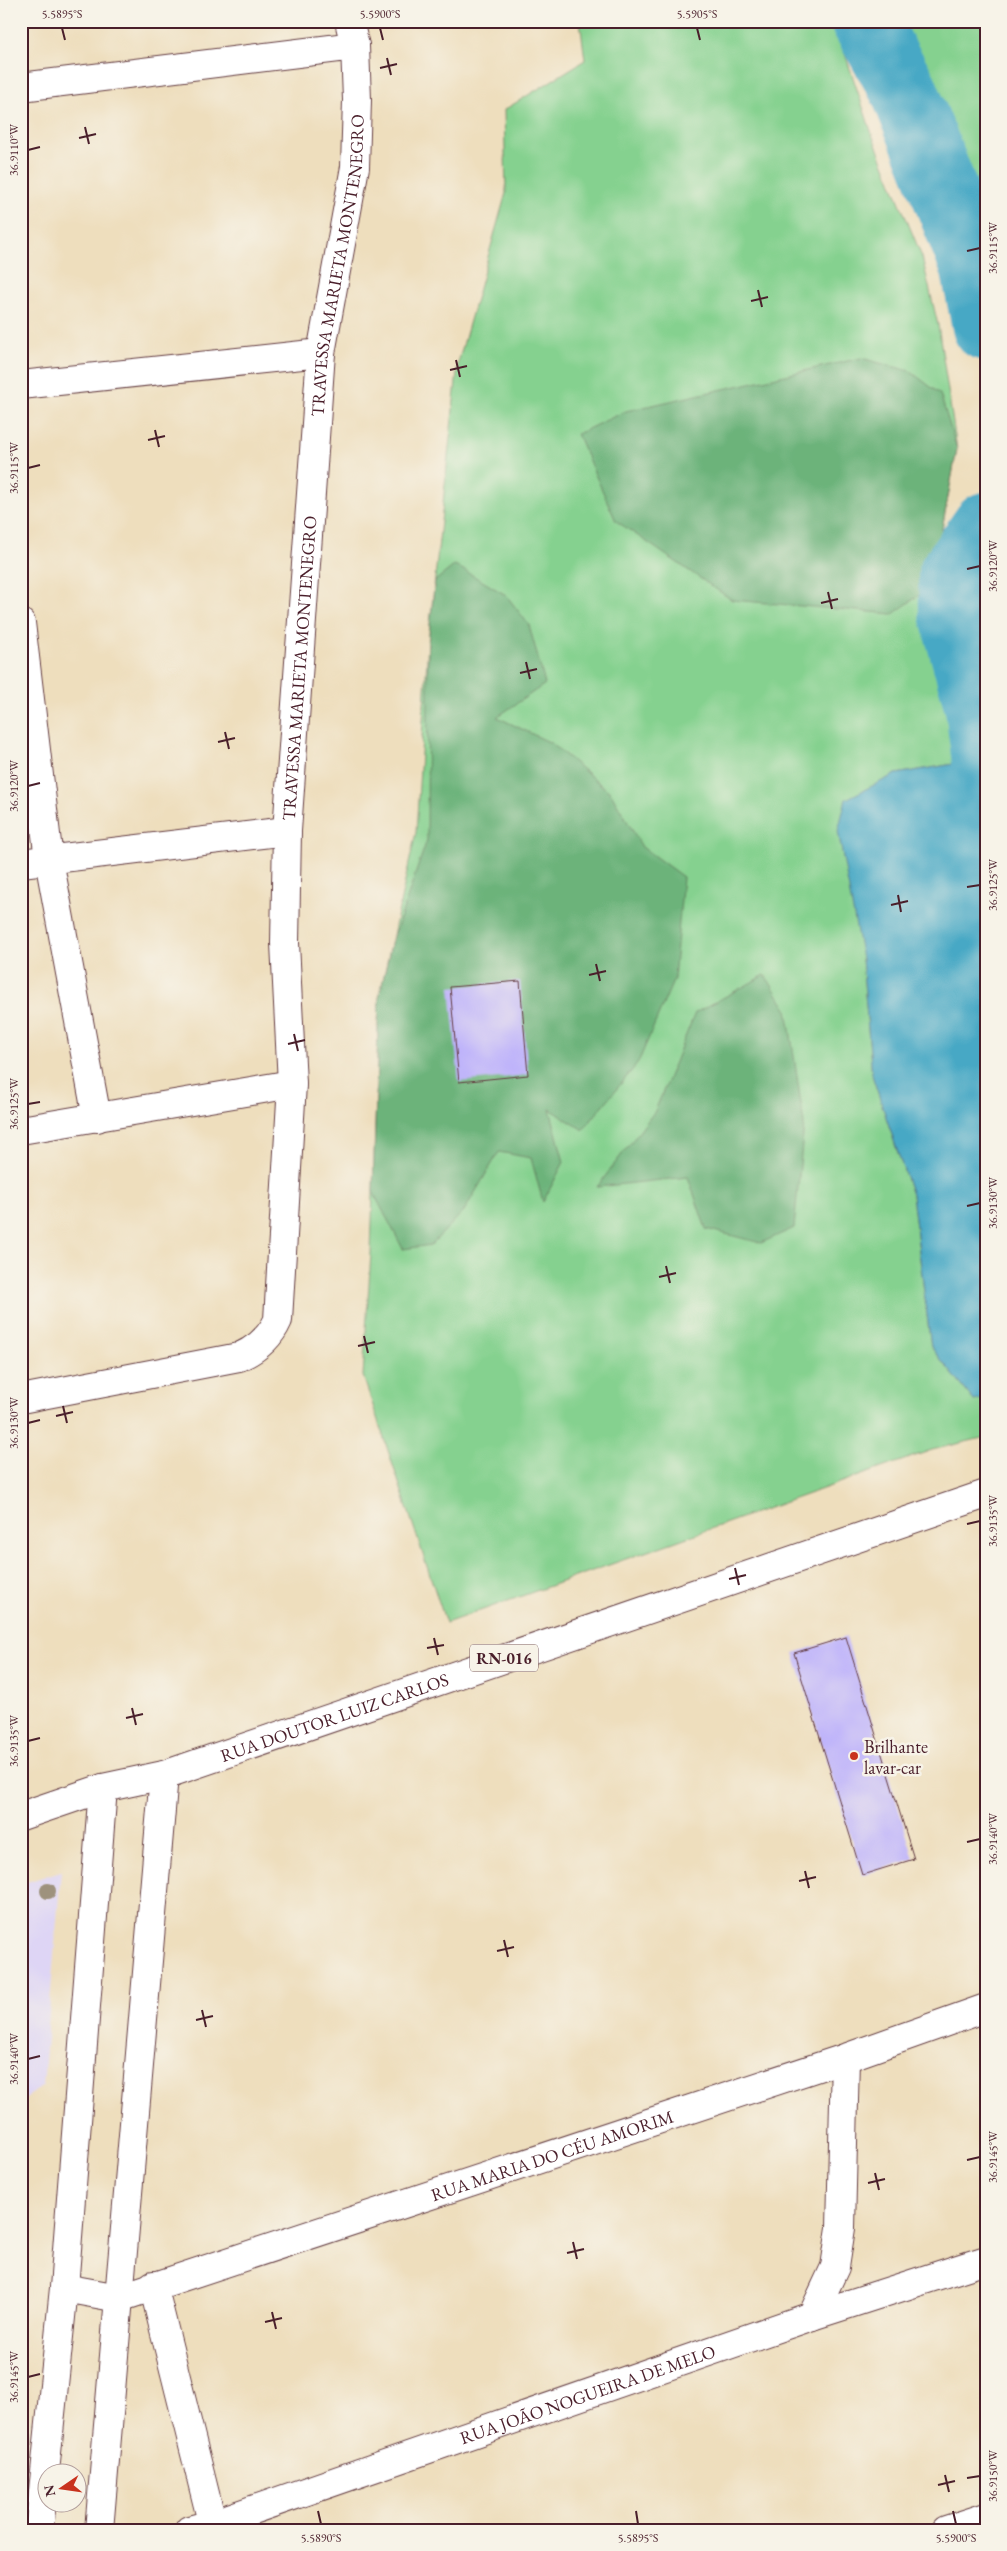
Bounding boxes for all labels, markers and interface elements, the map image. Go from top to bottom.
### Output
text: 5.5895°S [42,6,83,22]
text: 5.5900°S [360,6,401,22]
text: 5.5905°S [677,6,718,22]
street label: TRAVESSA MARIETA MONTENEGRO [305,114,368,417]
text: 36.9110°W [6,123,22,176]
text: 36.9115°W [985,221,1001,274]
text: 36.9115°W [6,441,22,494]
street label: TRAVESSA MARIETA MONTENEGRO [276,515,321,821]
text: 36.9120°W [985,539,1001,592]
text: 36.9120°W [6,759,22,812]
text: 36.9125°W [985,858,1001,911]
text: 36.9125°W [6,1077,22,1130]
text: 36.9130°W [985,1176,1001,1229]
text: 36.9130°W [6,1396,22,1449]
text: 36.9135°W [985,1494,1001,1547]
road number: RN-016 [470,1645,538,1672]
street label: RUA DOUTOR LUIZ CARLOS [217,1667,451,1766]
text: 36.9135°W [6,1714,22,1767]
place label: Brilhante lavar-car [864,1735,928,1779]
marker: Brilhante lavar-car [848,1750,860,1762]
text: 36.9140°W [985,1812,1001,1865]
text: 36.9140°W [6,2032,22,2085]
street label: RUA MARIA DO CÉU AMORIM [428,2104,676,2206]
text: 36.9145°W [985,2130,1001,2183]
street label: RUA JOÃO NOGUEIRA DE MELO [456,2339,718,2449]
text: 36.9145°W [6,2350,22,2403]
text: 36.9150°W [985,2449,1001,2502]
north arrow [38,2464,88,2514]
text: N [39,2483,59,2498]
text: 5.5890°S [301,2530,342,2546]
text: 5.5895°S [618,2530,659,2546]
text: 5.5900°S [936,2530,977,2546]

